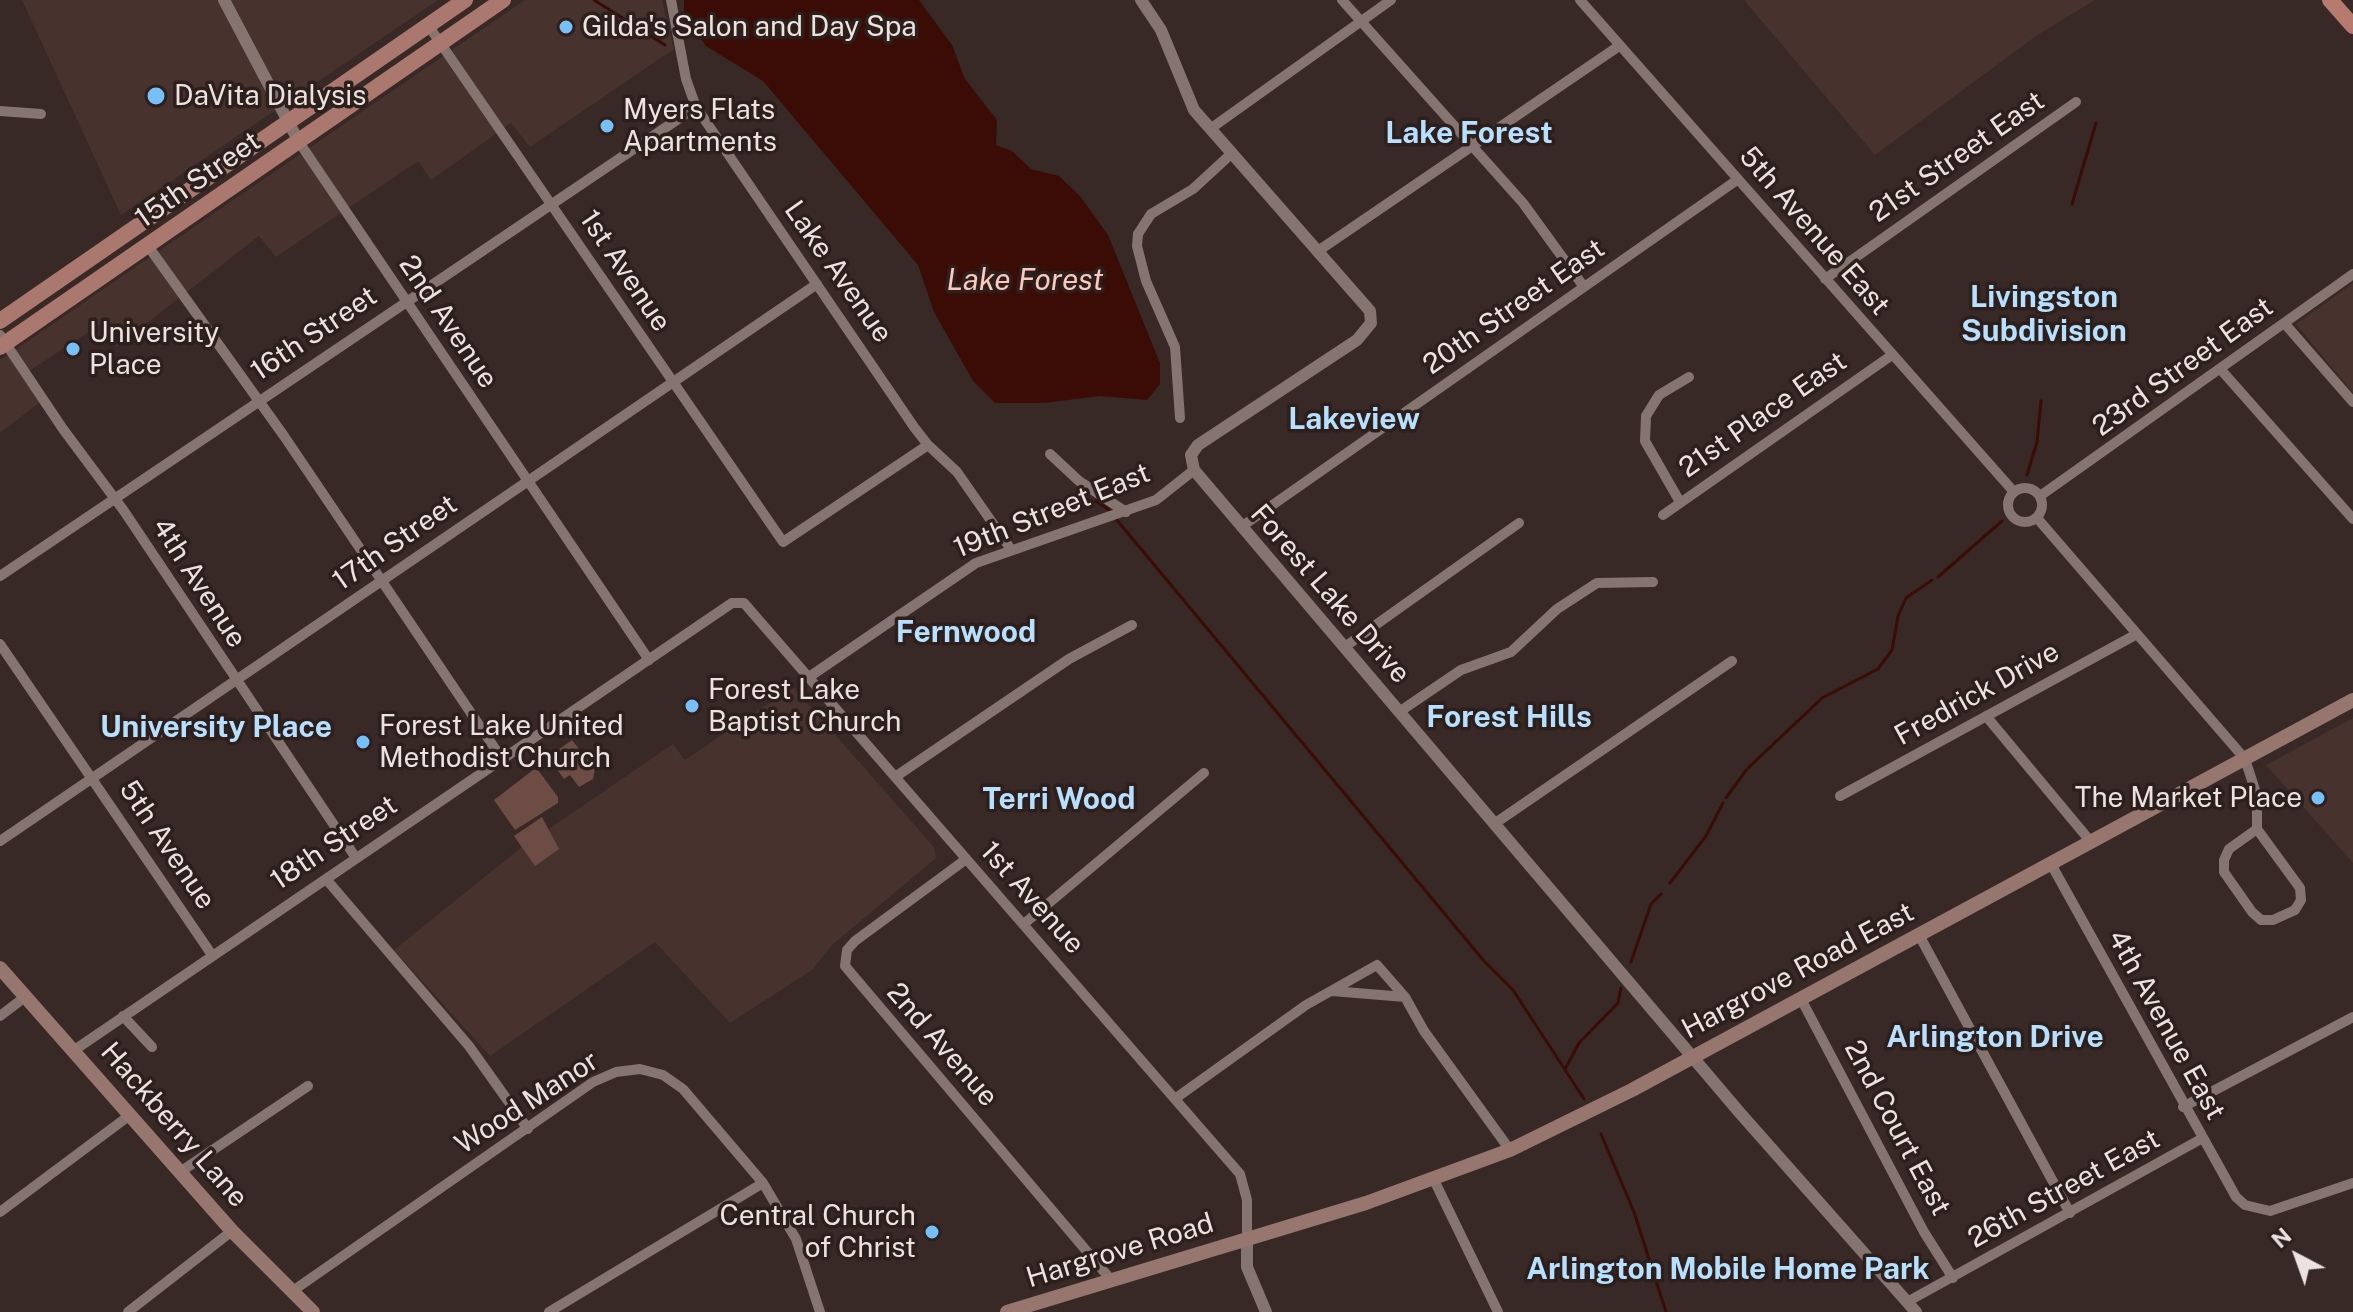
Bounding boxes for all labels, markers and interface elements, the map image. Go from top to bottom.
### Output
place label: Gilda's Salon and Day Spa [582,10,917,44]
marker: Gilda's Salon and Day Spa [557,18,575,36]
place label: DaVita Dialysis [174,79,366,113]
street label: 21st Street East [1863,84,2051,230]
marker: DaVita Dialysis [145,85,167,107]
place label: Myers Flats Apartments [623,93,777,159]
district label: Lake Forest [1385,116,1553,152]
marker: Myers Flats Apartments [598,117,616,135]
street label: 15th Street [129,125,267,235]
street label: 5th Avenue East [1732,140,1896,322]
street label: Lake Avenue [777,195,899,349]
street label: 1st Avenue [572,204,678,338]
street label: 20th Street East [1417,232,1611,382]
street label: 2nd Avenue [391,249,505,395]
water label: Lake Forest [946,263,1104,299]
street label: 16th Street [245,280,383,388]
district label: Livingston Subdivision [1961,280,2127,350]
street label: 23rd Street East [2086,290,2280,444]
place label: University Place [89,316,219,382]
marker: University Place [64,340,82,358]
street label: 21st Place East [1673,345,1853,485]
district label: Lakeview [1288,402,1420,438]
street label: 19th Street East [949,456,1155,566]
street label: 17th Street [326,488,464,598]
street label: Forest Lake Drive [1243,498,1417,690]
street label: 4th Avenue [145,512,253,654]
district label: Fernwood [896,615,1036,651]
street label: Fredrick Drive [1889,635,2065,753]
place label: Forest Lake Baptist Church [708,673,901,739]
marker: Forest Lake Baptist Church [683,697,701,715]
district label: Forest Hills [1426,700,1592,736]
place label: Forest Lake United Methodist Church [379,709,624,775]
district label: University Place [100,710,332,746]
marker: Forest Lake United Methodist Church [354,733,372,751]
street label: 5th Avenue [112,774,222,916]
place label: The Market Place [2075,781,2302,815]
district label: Terri Wood [982,782,1136,818]
street label: 18th Street [264,788,404,898]
marker: The Market Place [2309,789,2327,807]
street label: 1st Avenue [973,835,1091,961]
street label: Hargrove Road East [1676,896,1920,1046]
street label: 4th Avenue East [2100,924,2232,1126]
street label: 2nd Avenue [879,976,1005,1114]
district label: Arlington Drive [1886,1020,2104,1056]
street label: 2nd Court East [1837,1035,1957,1221]
street label: Hackberry Lane [93,1036,255,1214]
street label: Wood Manor [449,1044,605,1162]
street label: 26th Street East [1962,1122,2166,1256]
place label: Central Church of Christ [719,1199,916,1265]
street label: Hargrove Road [1022,1207,1218,1295]
north arrow [2257,1216,2337,1296]
text: N [2266,1222,2296,1253]
marker: Central Church of Christ [923,1223,941,1241]
district label: Arlington Mobile Home Park [1526,1252,1930,1288]

